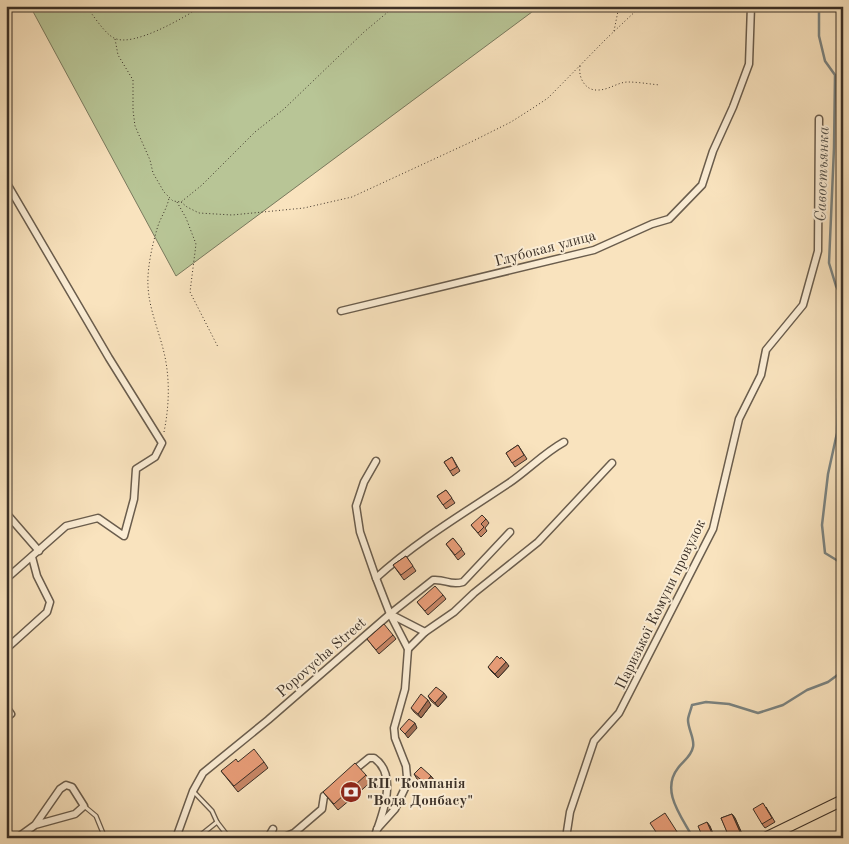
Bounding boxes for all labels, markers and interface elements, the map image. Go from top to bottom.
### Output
water label: Савостьянка [813,126,833,222]
street label: Глубокая улица [493,229,598,270]
street label: Паризької Комуни провулок [614,517,709,692]
street label: Popovycha Street [275,616,369,701]
place label: КП "Компанія "Вода Донбасу" [367,777,473,809]
bank icon: КП "Компанія "Вода Донбасу" [339,780,363,804]

